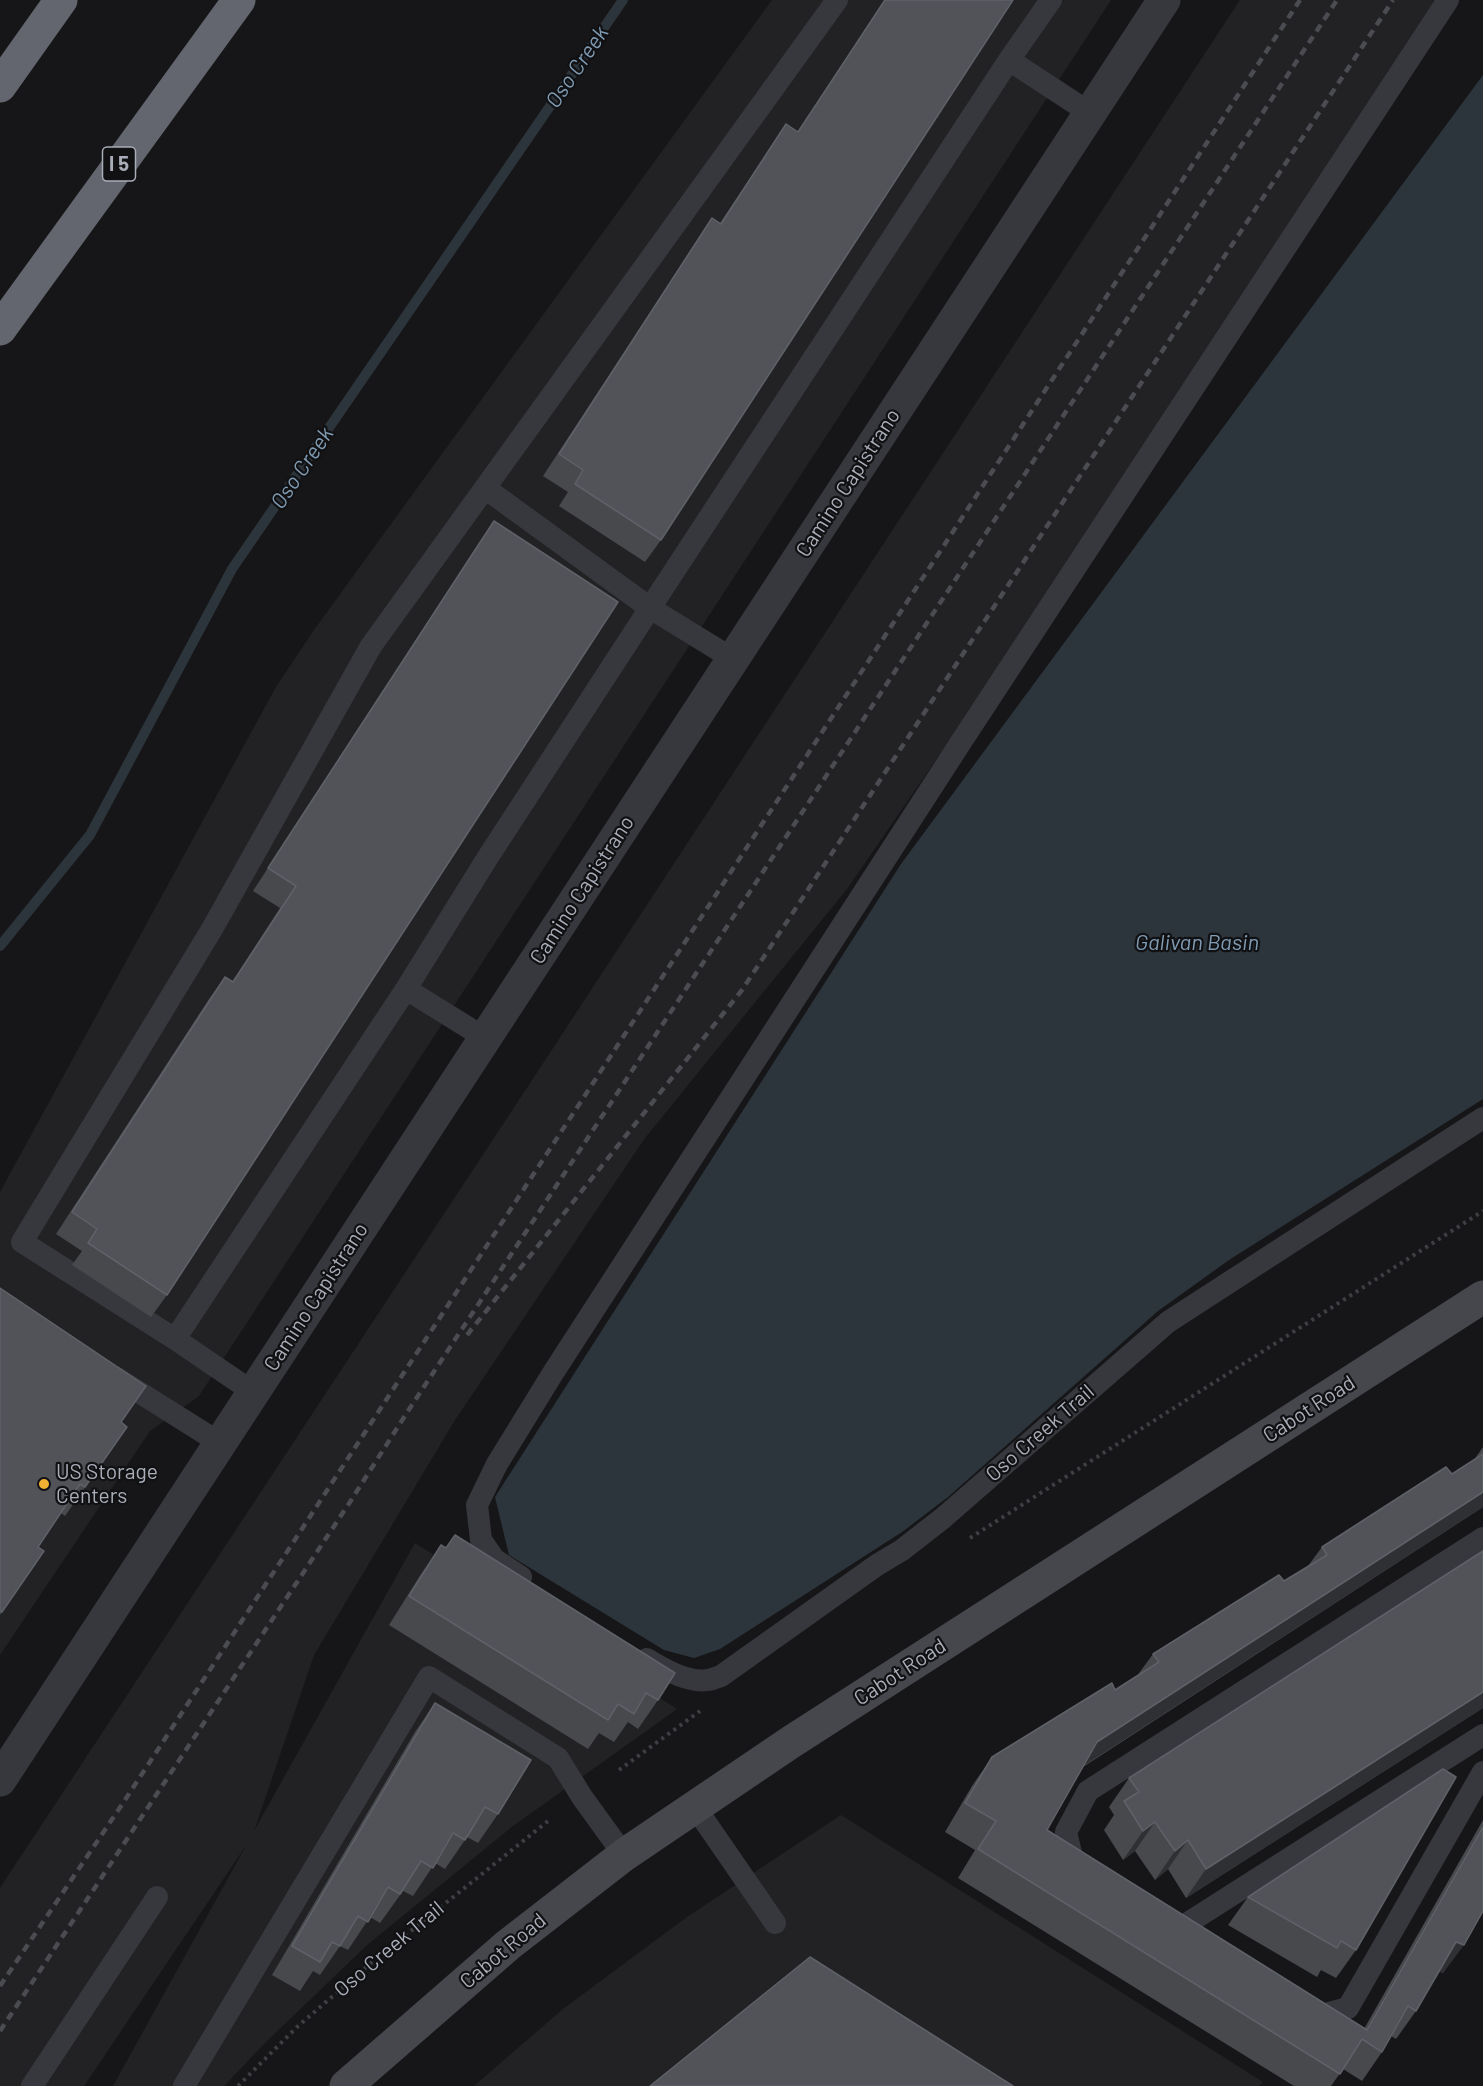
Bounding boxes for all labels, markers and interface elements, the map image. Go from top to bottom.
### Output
water label: Oso Creek [540,21,614,113]
road number: I 5 [102,147,136,181]
street label: Camino Capistrano [791,404,905,562]
water label: Oso Creek [265,422,339,514]
street label: Camino Capistrano [525,811,639,969]
water label: Galivan Basin [1135,930,1259,956]
street label: Camino Capistrano [259,1218,373,1376]
street label: Cabot Road [1258,1370,1360,1448]
street label: Oso Creek Trail [981,1379,1099,1487]
place label: US Storage Centers [56,1459,158,1509]
marker: US Storage Centers [37,1477,51,1491]
street label: Cabot Road [849,1633,951,1711]
street label: Oso Creek Trail [329,1896,449,2002]
street label: Cabot Road [455,1908,551,1994]

